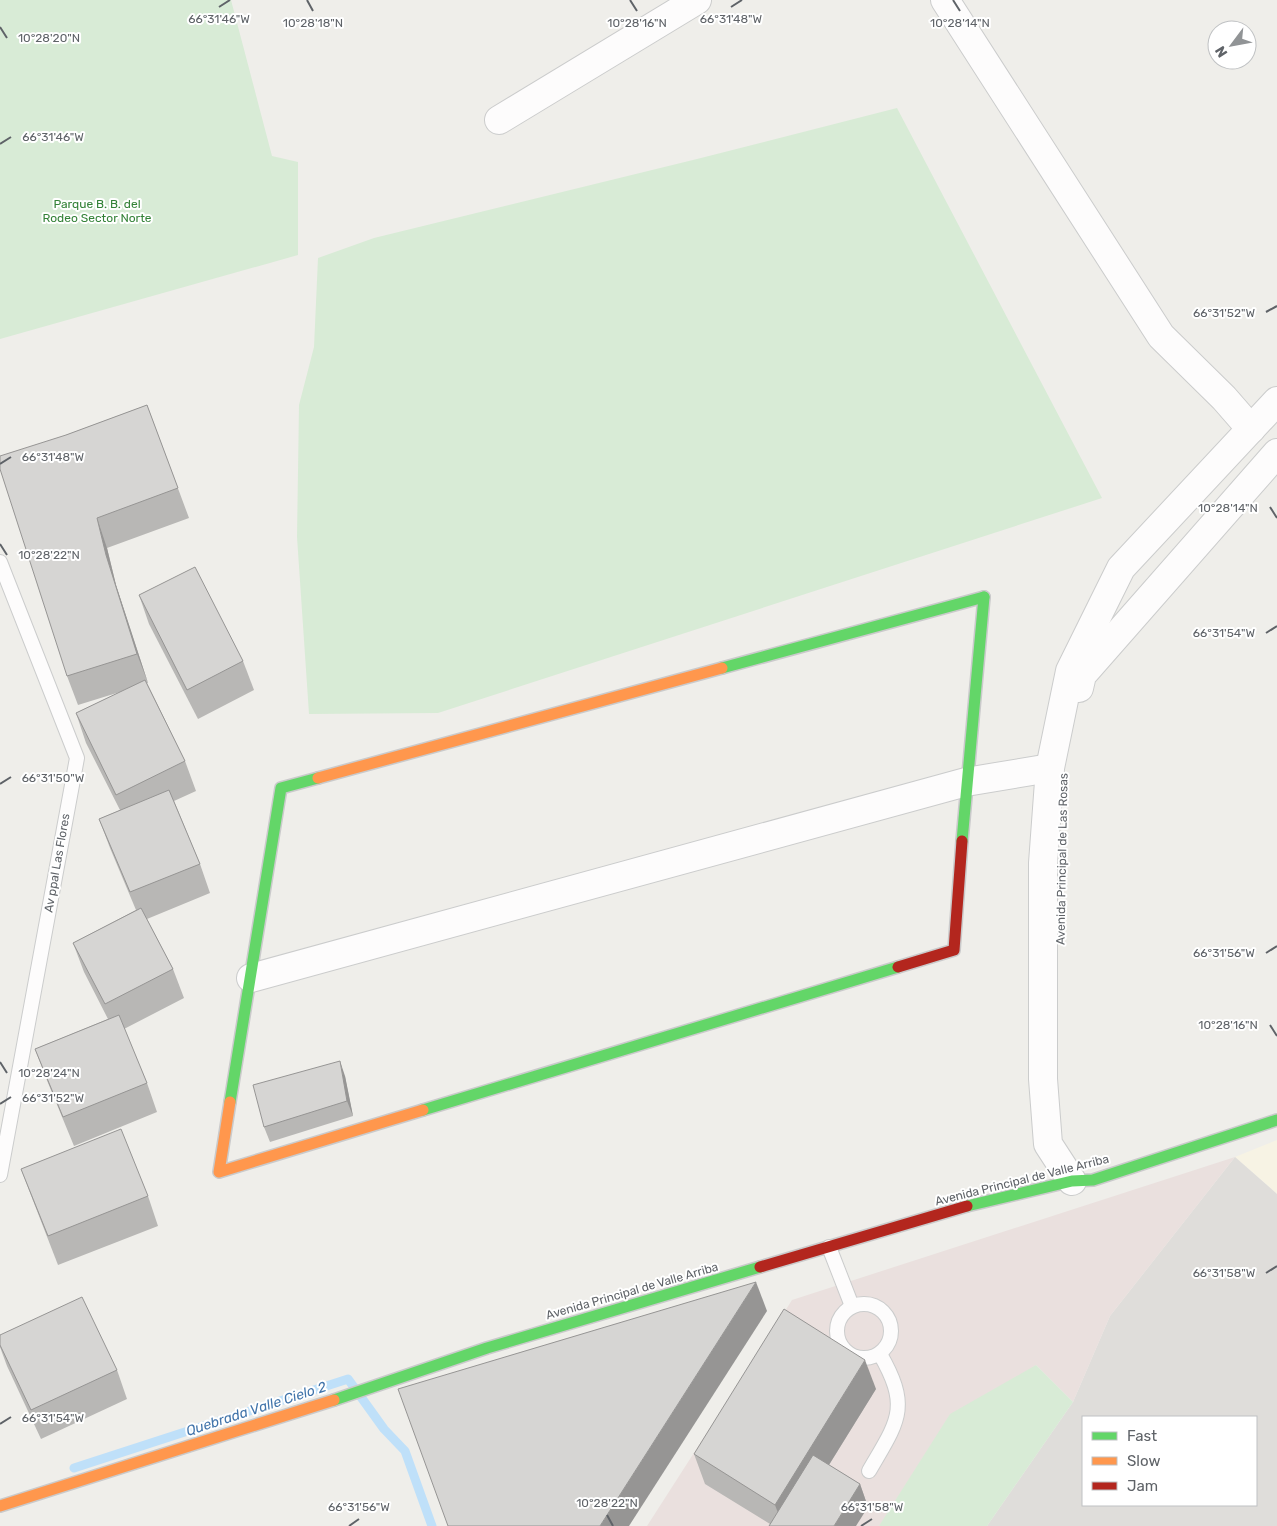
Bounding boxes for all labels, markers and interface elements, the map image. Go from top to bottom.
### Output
text: 66°31'46"W [188,12,250,26]
text: 66°31'48"W [700,12,763,26]
text: 10°28'18"N [283,16,343,30]
text: 10°28'16"N [607,16,667,30]
text: 10°28'14"N [930,16,990,30]
north arrow [1207,20,1257,70]
text: 10°28'20"N [18,31,80,45]
text: N [1212,43,1231,60]
text: 66°31'46"W [22,130,84,144]
park label: Parque B. B. del Rodeo Sector Norte [42,197,152,225]
text: 66°31'52"W [1193,306,1255,320]
text: 66°31'48"W [22,450,85,464]
text: 10°28'14"N [1198,501,1258,515]
text: 10°28'22"N [18,548,80,562]
text: 66°31'54"W [1193,626,1256,640]
text: 66°31'50"W [22,771,85,785]
street label: Avenida Principal de Las Rosas [1053,773,1071,945]
street label: Av ppal Las Flores [41,812,73,914]
text: 66°31'56"W [1193,946,1255,960]
text: 10°28'16"N [1198,1018,1258,1032]
text: 10°28'24"N [18,1066,80,1080]
text: 66°31'52"W [22,1091,84,1105]
street label: Avenida Principal de Valle Arriba [934,1152,1110,1208]
street label: Avenida Principal de Valle Arriba [544,1260,720,1322]
text: 66°31'58"W [1193,1266,1256,1280]
water label: Quebrada Valle Cielo 2 [184,1378,329,1440]
text: 66°31'54"W [22,1411,85,1425]
legend [1082,1416,1257,1506]
text: Fast [1127,1427,1157,1445]
text: Slow [1127,1452,1160,1470]
text: Jam [1127,1477,1158,1495]
text: 10°28'22"N [576,1496,638,1510]
text: 66°31'56"W [328,1500,390,1514]
text: 66°31'58"W [841,1500,904,1514]

